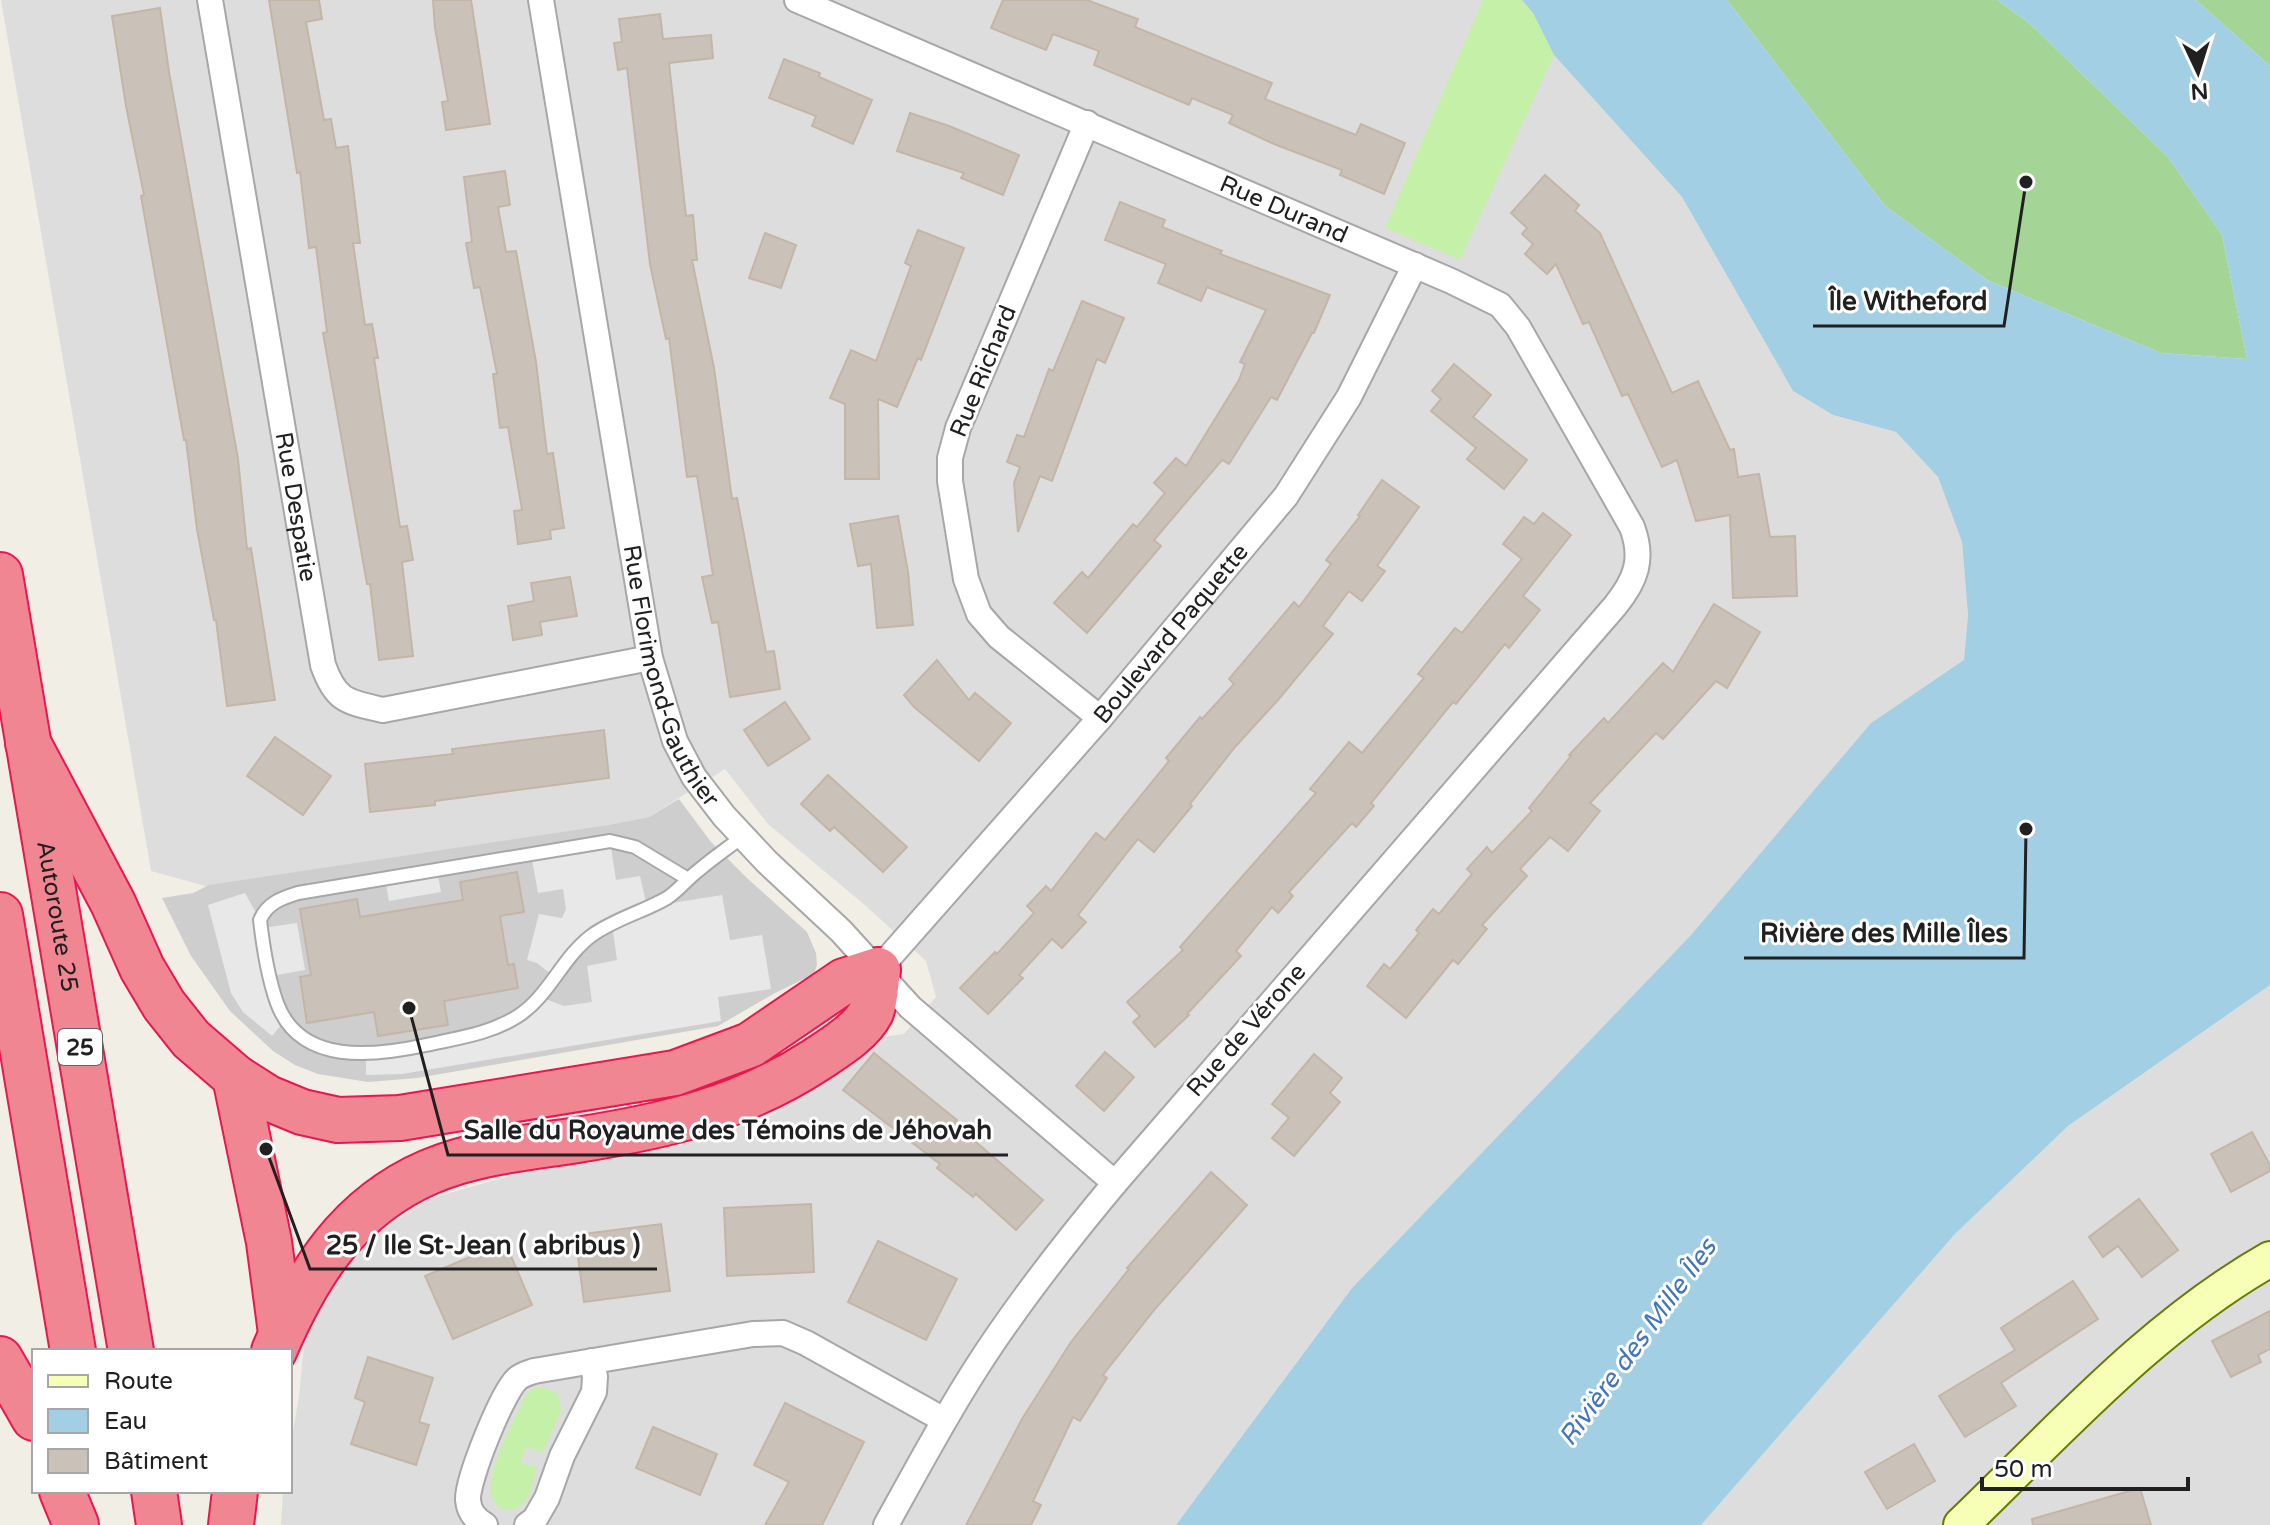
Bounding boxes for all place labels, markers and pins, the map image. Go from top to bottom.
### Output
callout: Île Witheford [1813,276,2004,326]
callout: Rivière des Mille Îles [1744,908,2024,958]
callout: Salle du Royaume des Témoins de Jéhovah [448,1105,1008,1155]
callout: 25 / Ile St-Jean ( abribus ) [310,1219,657,1269]

